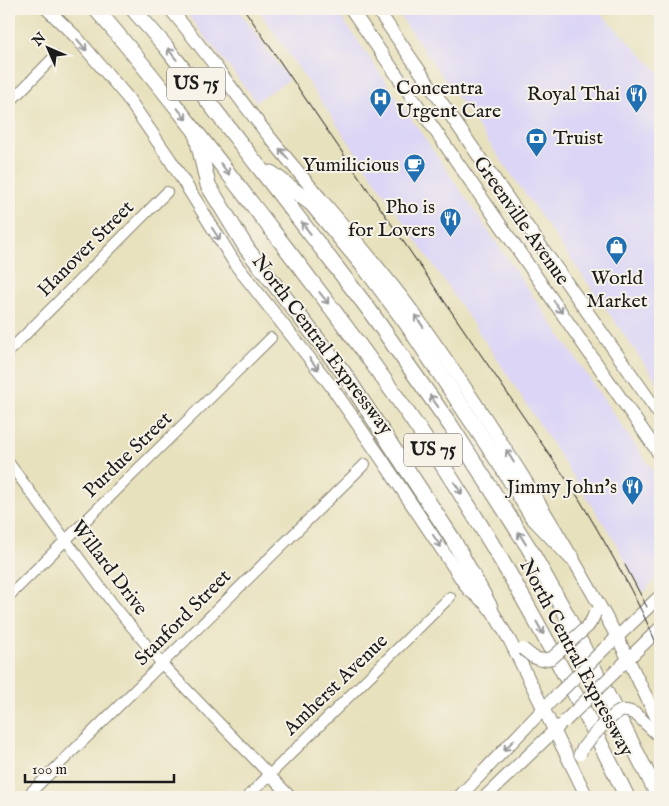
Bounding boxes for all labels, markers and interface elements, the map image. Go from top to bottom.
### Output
north arrow [22,22,72,72]
text: N [28,29,50,51]
one-way arrow [77,38,88,51]
one-way arrow [167,48,178,61]
road number: US 75 [167,68,225,100]
place label: Concentra Urgent Care [396,76,501,124]
place label: Royal Thai [527,82,620,107]
restaurant icon: Royal Thai [624,82,648,113]
hospital icon: Concentra Urgent Care [368,87,392,118]
one-way arrow [177,107,188,120]
bank icon: Truist [525,126,549,157]
place label: Truist [553,126,603,151]
one-way arrow [279,148,290,161]
street label: Greenville Avenue [467,152,575,290]
place label: Yumilicious [302,153,399,178]
cafe icon: Yumilicious [403,153,427,184]
one-way arrow [220,162,230,176]
street label: Hanover Street [32,195,140,303]
place label: Pho is for Lovers [348,195,435,243]
restaurant icon: Pho is for Lovers [439,206,463,237]
one-way arrow [301,222,312,235]
one-way arrow [212,227,222,241]
shop icon: World Market [605,234,629,265]
street label: North Central Expressway [246,250,398,440]
place label: World Market [586,266,648,314]
one-way arrow [319,291,329,305]
one-way arrow [553,300,563,314]
one-way arrow [414,315,424,329]
one-way arrow [309,357,320,370]
one-way arrow [429,394,439,408]
street label: Purdue Street [78,406,178,503]
road number: US 75 [404,434,462,466]
one-way arrow [504,450,514,464]
place label: Jimmy John's [505,475,617,500]
restaurant icon: Jimmy John's [621,475,645,506]
one-way arrow [452,481,463,495]
street label: Willard Drive [65,515,153,621]
one-way arrow [517,531,527,545]
one-way arrow [432,533,442,547]
street label: North Central Expressway [513,555,639,761]
street label: Stanford Street [129,564,237,672]
one-way arrow [536,620,546,634]
street label: Amherst Avenue [278,629,393,742]
one-way arrow [503,739,515,751]
scale bar [25,751,174,783]
text: 100 m [32,760,68,779]

